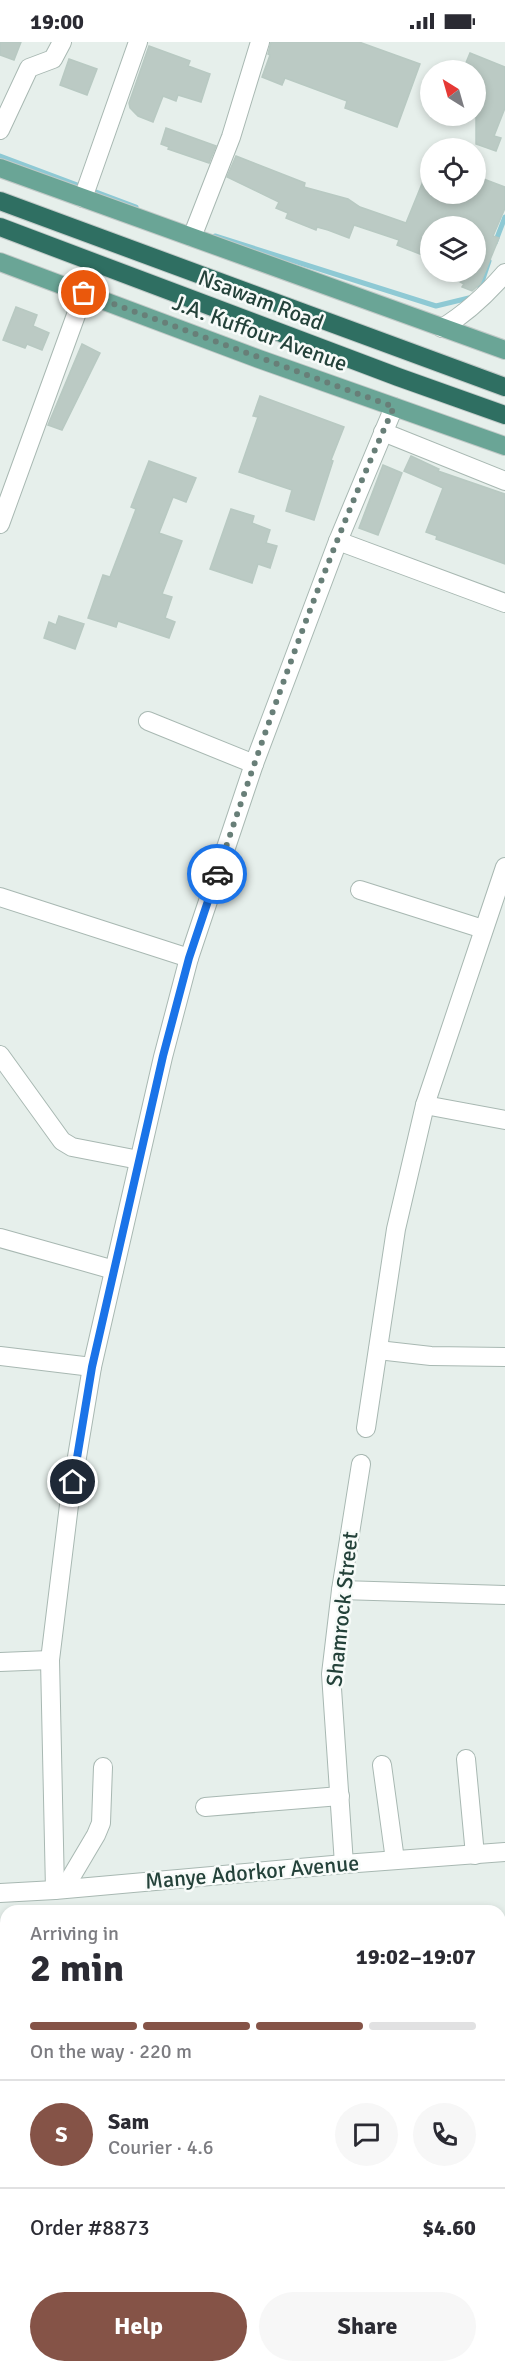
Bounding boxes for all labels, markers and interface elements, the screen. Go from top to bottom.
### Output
text: 19:00 [30,8,84,35]
north arrow [420,60,486,126]
map controls [420,60,486,282]
button: locate [420,138,486,204]
button: layers [420,216,486,282]
street label: Nsawam Road [195,264,327,336]
pin [58,267,109,318]
icon: bag [67,276,100,309]
street label: J.A. Kuffour Avenue [169,289,351,377]
courier [187,844,247,904]
icon: car [201,858,234,891]
pin [47,1456,98,1507]
icon: home [56,1465,89,1498]
street label: Shamrock Street [320,1530,364,1688]
street label: Manye Adorkor Avenue [144,1849,360,1895]
text: Arriving in [30,1921,119,1946]
text: 19:02–19:07 [356,1943,476,1970]
text: 2 min [30,1944,124,1992]
text: On the way · 220 m [30,2039,192,2064]
button: chat [335,2103,398,2166]
button: phone [413,2103,476,2166]
text: Sam [108,2108,149,2135]
text: S [55,2121,68,2148]
text: Courier · 4.6 [108,2135,214,2160]
text: Order #8873 [30,2214,150,2241]
text: $4.60 [422,2214,476,2241]
button: Help [30,2292,247,2361]
button: Share [259,2292,476,2361]

